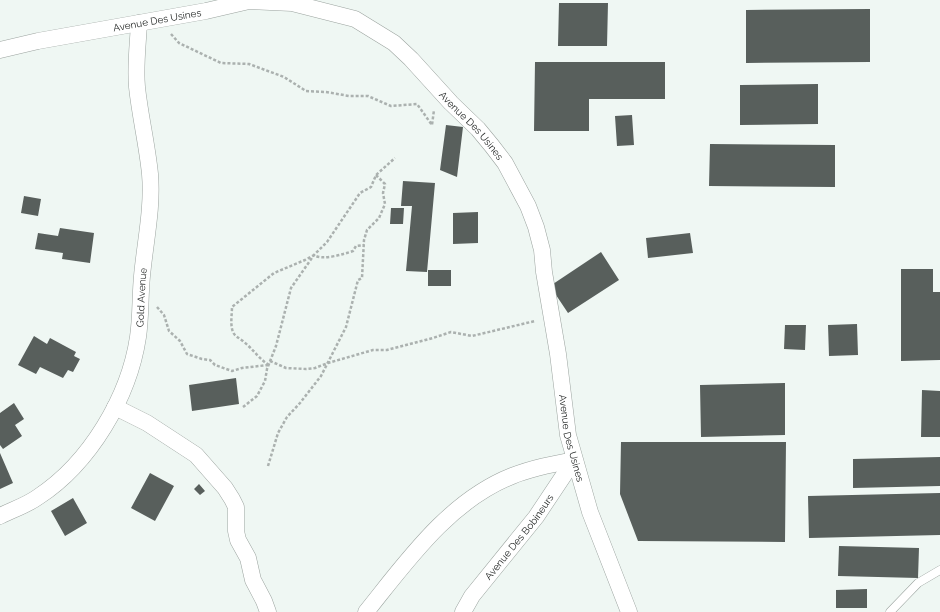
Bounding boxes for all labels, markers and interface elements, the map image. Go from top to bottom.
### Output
street label: Avenue Des Usines [112,7,202,33]
street label: Avenue Des Usines [437,89,506,162]
street label: Gold Avenue [134,267,149,328]
street label: Avenue Des Usines [557,394,586,483]
street label: Avenue Des Bobineurs [483,492,556,582]

